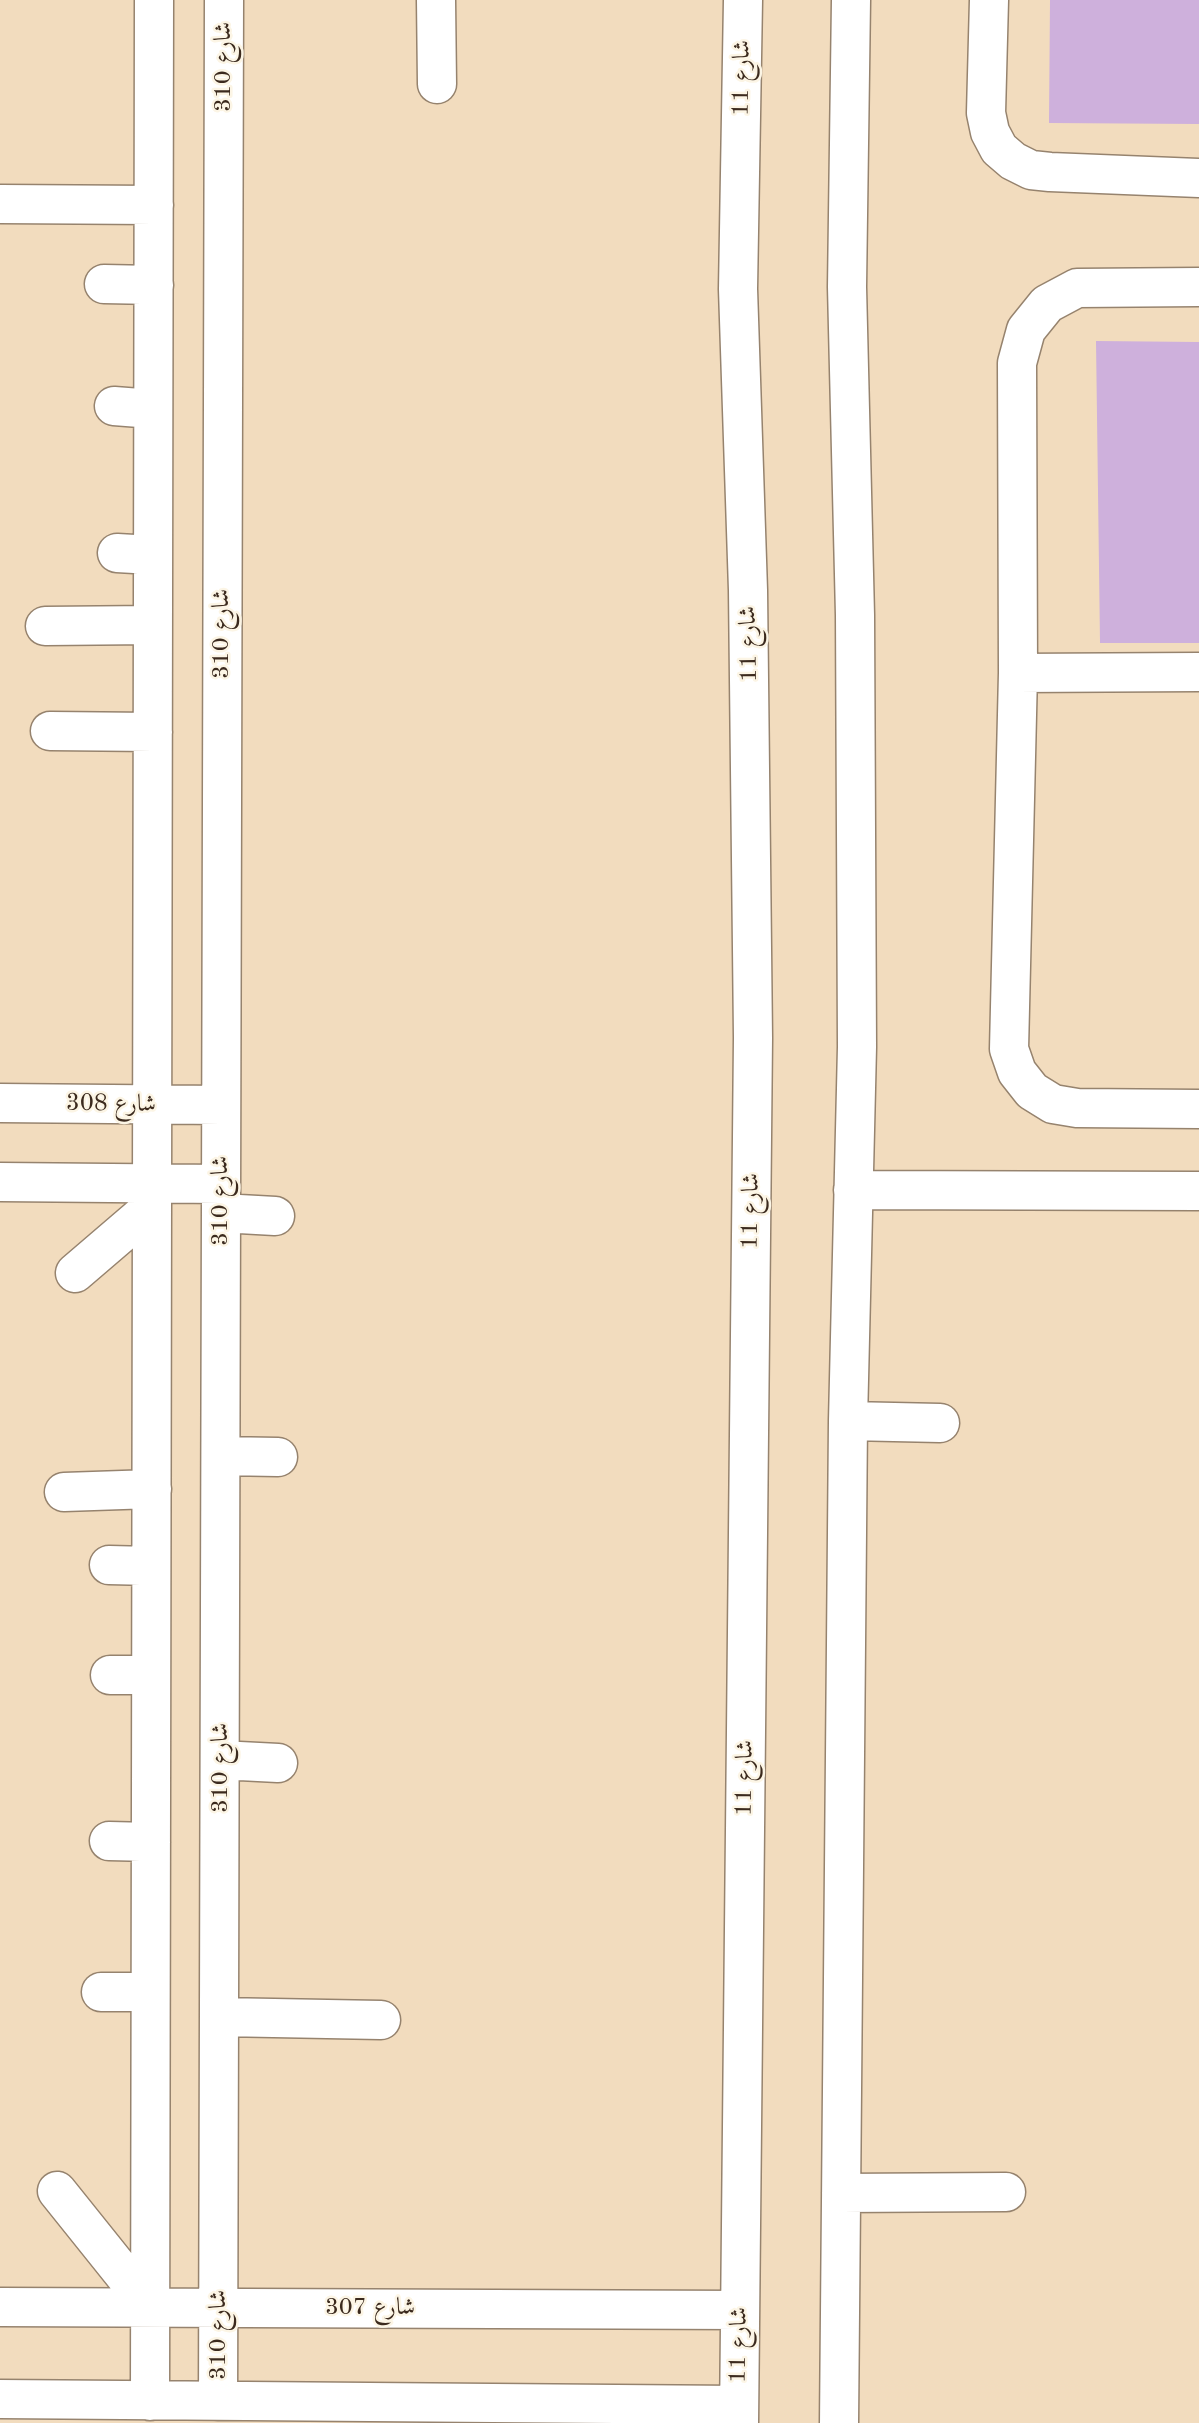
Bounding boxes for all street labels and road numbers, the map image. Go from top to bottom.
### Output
street label: شارع 310 [210,22,238,112]
street label: شارع 11 [727,40,757,116]
street label: شارع 310 [208,589,236,679]
street label: شارع 11 [734,606,764,682]
street label: شارع 308 [66,1089,156,1119]
street label: شارع 310 [207,1156,235,1246]
street label: شارع 11 [736,1173,766,1249]
street label: شارع 310 [207,1723,235,1813]
street label: شارع 11 [730,1740,760,1816]
street label: شارع 310 [205,2290,233,2380]
street label: شارع 307 [325,2294,415,2322]
street label: شارع 11 [724,2307,754,2383]

